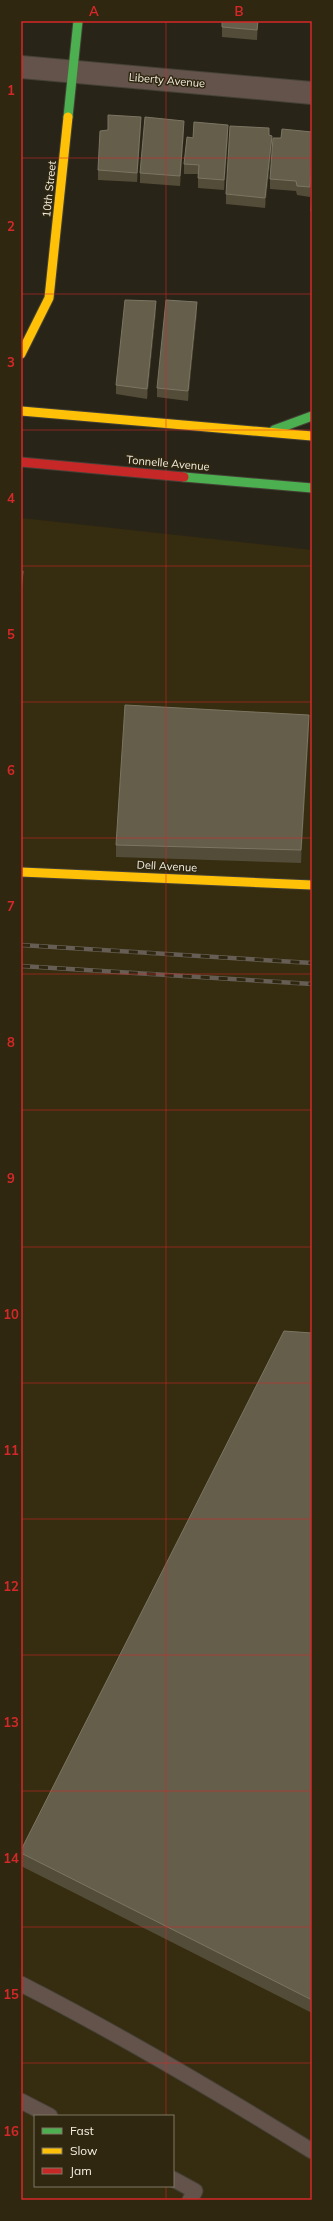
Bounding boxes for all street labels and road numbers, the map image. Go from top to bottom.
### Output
street label: Liberty Avenue [128,70,206,90]
street label: 10th Street [39,160,59,218]
street label: Tonnelle Avenue [126,452,210,474]
street label: Dell Avenue [136,857,198,875]

